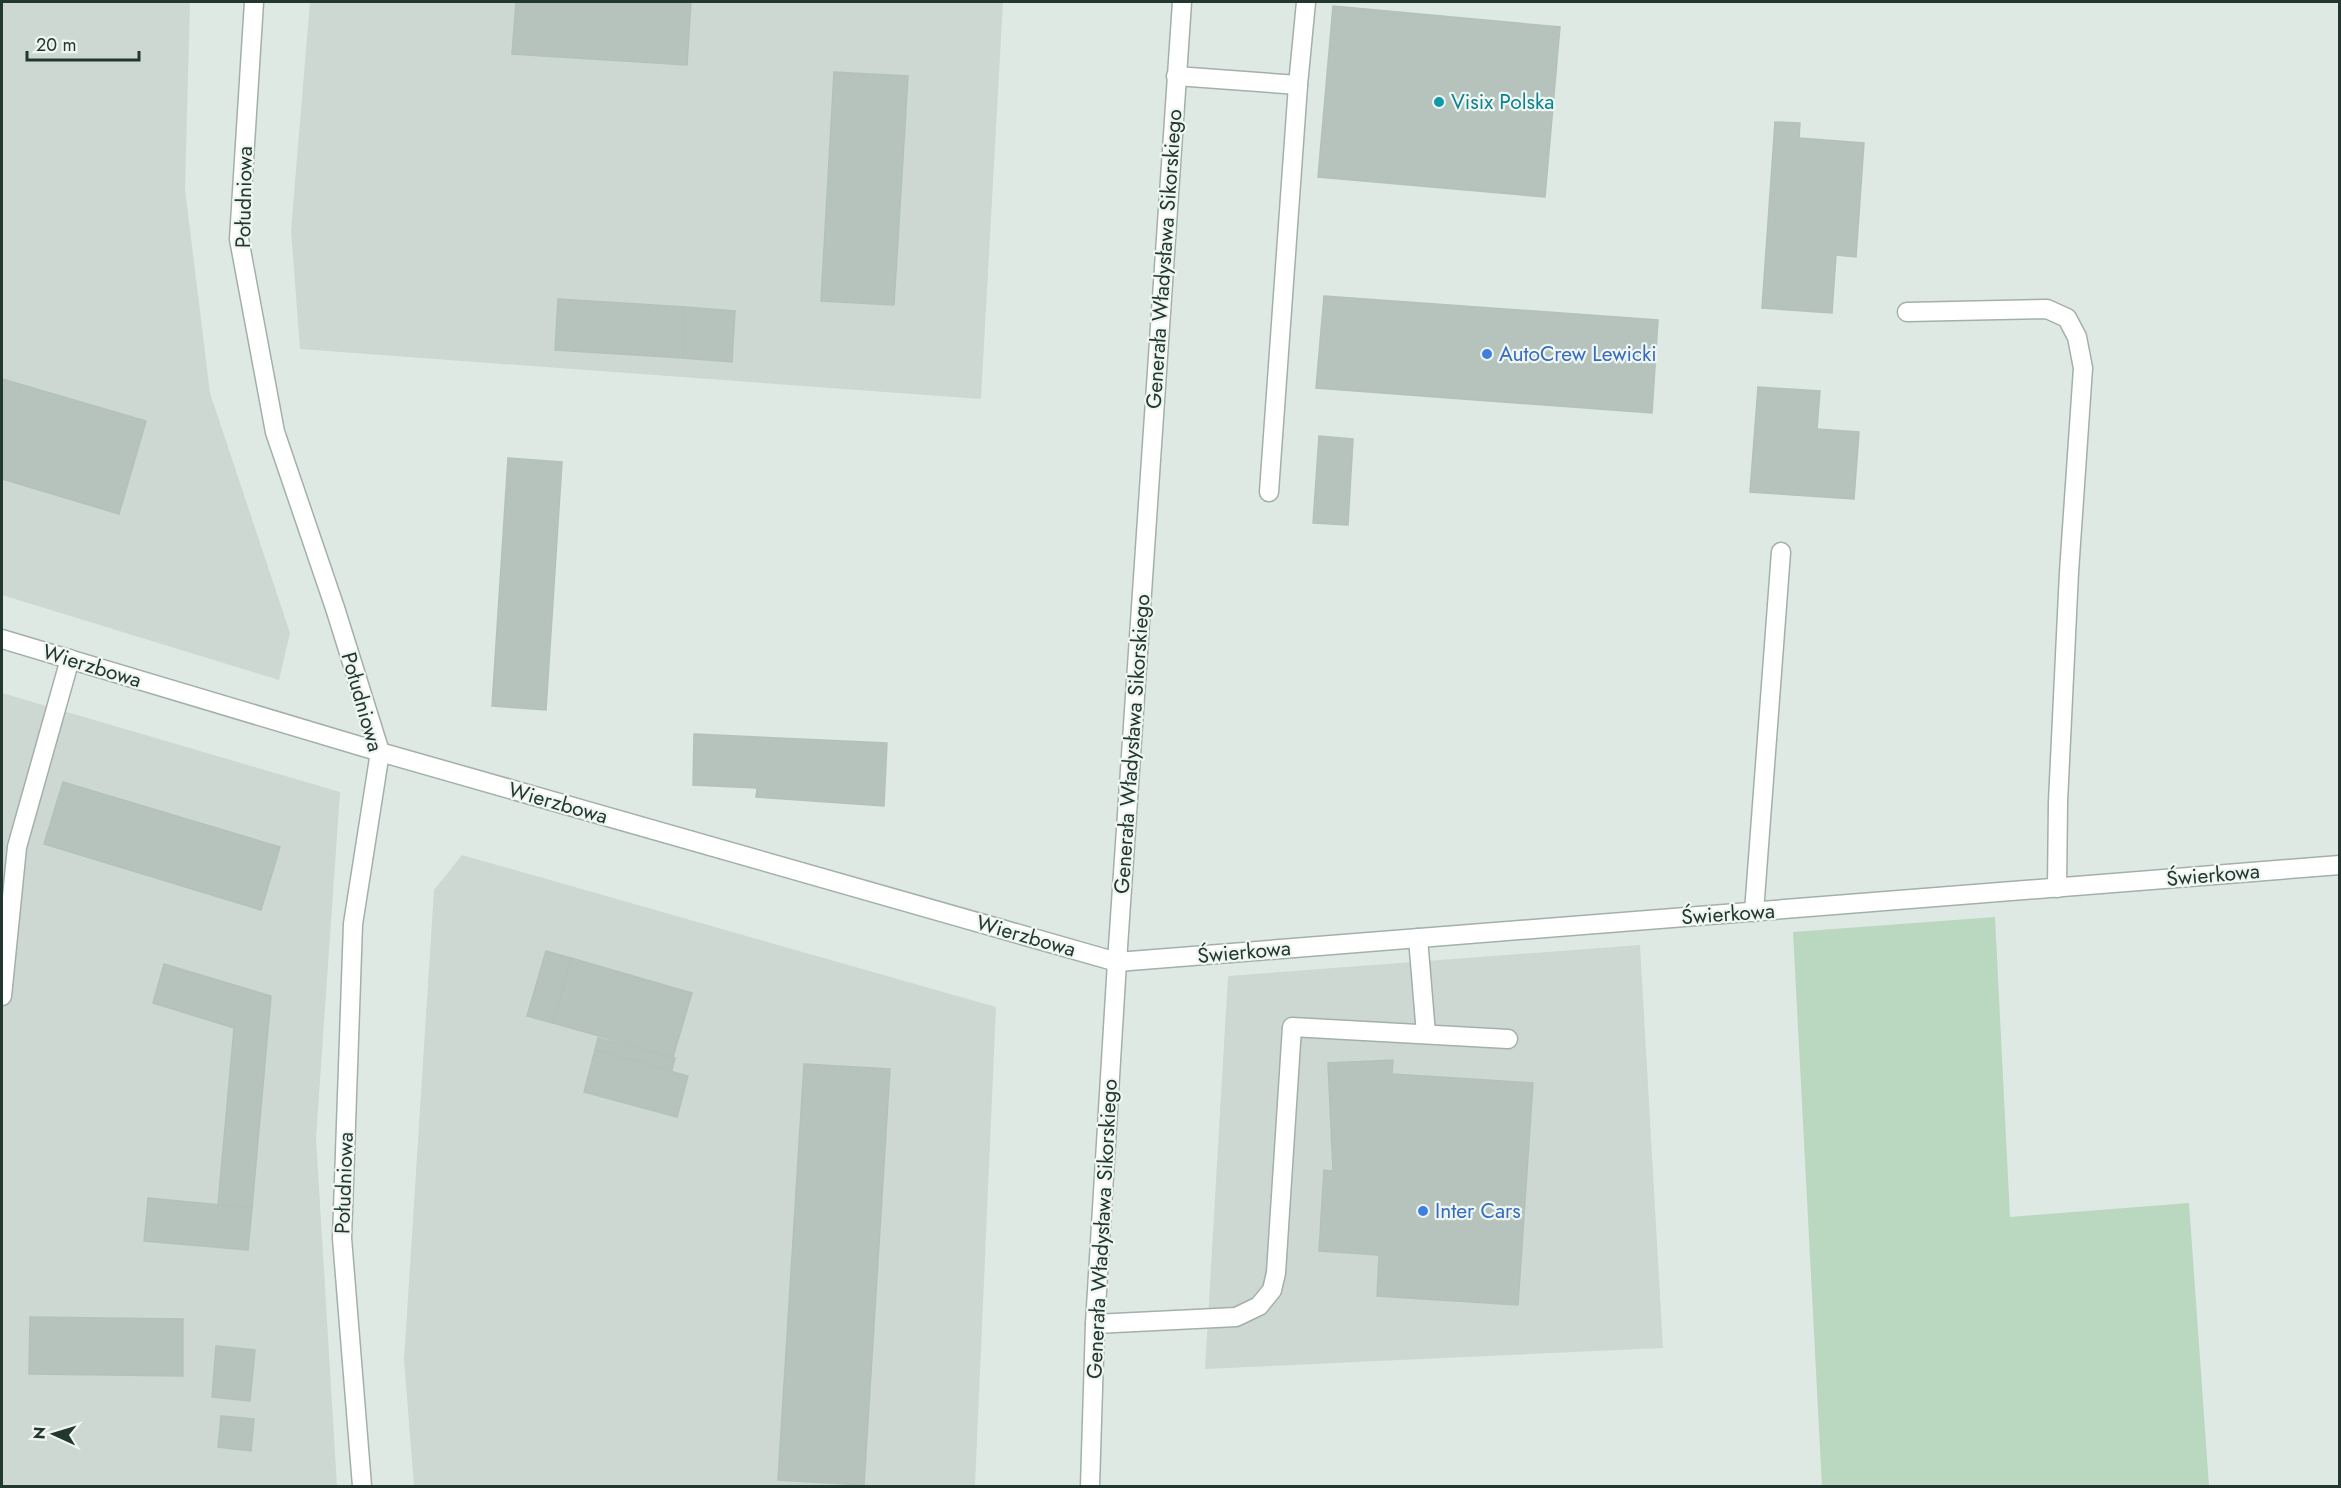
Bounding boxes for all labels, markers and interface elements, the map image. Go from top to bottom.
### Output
scale bar [27,24,140,62]
text: 20 m [36,32,76,58]
place label: Visix Polska [1451,87,1554,117]
marker: Visix Polska [1432,95,1446,109]
street label: Generała Władysława Sikorskiego [1139,108,1189,410]
street label: Południowa [228,146,260,248]
place label: AutoCrew Lewicki [1499,339,1657,369]
marker: AutoCrew Lewicki [1480,347,1494,361]
street label: Generała Władysława Sikorskiego [1107,593,1157,895]
street label: Wierzbowa [39,637,145,695]
street label: Południowa [333,649,391,755]
street label: Wierzbowa [505,775,611,831]
street label: Świerkowa [2165,856,2261,894]
street label: Świerkowa [1680,896,1776,932]
street label: Wierzbowa [973,908,1079,964]
street label: Świerkowa [1196,933,1292,971]
street label: Generała Władysława Sikorskiego [1079,1078,1125,1380]
street label: Południowa [327,1131,361,1235]
place label: Inter Cars [1435,1196,1521,1226]
marker: Inter Cars [1416,1204,1430,1218]
north arrow [24,1404,84,1464]
text: N [28,1426,51,1440]

